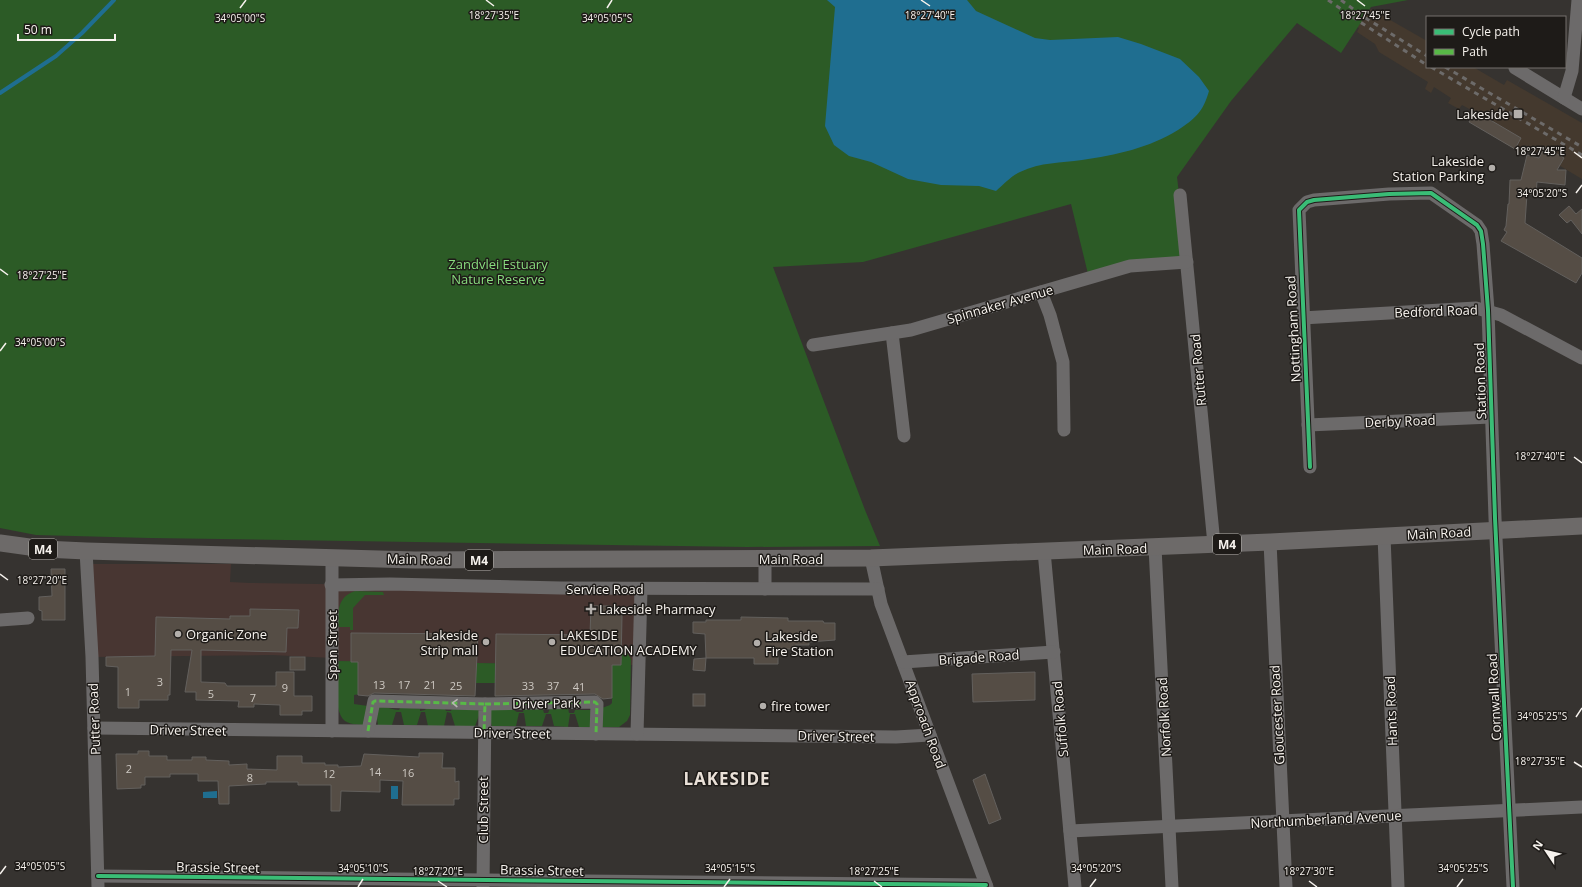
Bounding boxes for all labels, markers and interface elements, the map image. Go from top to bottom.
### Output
text: 18°27'35"E [469,8,519,22]
text: 18°27'40"E [905,8,955,22]
text: 18°27'45"E [1340,8,1390,22]
text: 34°05'00"S [215,11,265,25]
text: 34°05'05"S [582,11,632,25]
scale bar [18,16,115,42]
legend [1426,16,1566,68]
text: 50 m [24,21,52,38]
text: Cycle path [1462,23,1520,40]
text: Path [1462,43,1488,60]
place label: Lakeside [1456,105,1509,123]
marker: Lakeside [1512,108,1524,120]
text: 18°27'45"E [1515,144,1565,158]
place label: Lakeside Station Parking [1392,152,1484,185]
marker: Lakeside Station Parking [1487,163,1497,173]
text: 34°05'20"S [1517,186,1567,200]
park label: Zandvlei Estuary Nature Reserve [448,255,548,288]
text: 18°27'25"E [17,268,67,282]
street label: Nottingham Road [1281,275,1305,383]
street label: Spinnaker Avenue [945,280,1055,328]
street label: Bedford Road [1394,301,1478,321]
street label: Rutter Road [1186,333,1210,407]
text: 34°05'00"S [15,335,65,349]
street label: Station Road [1470,342,1490,420]
street label: Derby Road [1364,411,1436,431]
text: 18°27'40"E [1515,449,1565,463]
street label: Main Road [1406,522,1472,544]
road number: M4 [1213,534,1241,554]
road number: M4 [29,539,57,559]
street label: Main Road [1082,539,1148,559]
street label: Main Road [387,549,451,569]
road number: M4 [465,550,493,570]
street label: Main Road [759,550,823,568]
text: 18°27'20"E [17,573,67,587]
street label: Service Road [566,580,644,598]
place label: Lakeside Pharmacy [599,600,716,618]
marker: Lakeside Pharmacy [586,604,596,614]
street label: Span Street [323,610,341,680]
place label: Organic Zone [186,625,267,643]
place label: Lakeside Strip mall [420,626,478,659]
place label: LAKESIDE EDUCATION ACADEMY [560,626,698,659]
place label: Lakeside Fire Station [765,627,834,660]
marker: Organic Zone [173,629,183,639]
marker: Lakeside Strip mall [481,637,491,647]
marker: LAKESIDE EDUCATION ACADEMY [547,637,557,647]
marker: Lakeside Fire Station [752,638,762,648]
street label: Brigade Road [938,645,1020,669]
street label: Cornwall Road [1483,653,1505,741]
street label: Gloucester Road [1265,665,1289,765]
house number: 3 [157,674,163,689]
street label: Hants Road [1381,676,1401,746]
house number: 13 [373,677,385,692]
house number: 17 [398,677,410,692]
house number: 21 [424,677,436,692]
street label: Approach Road [902,677,950,771]
street label: Norfolk Road [1153,677,1175,757]
house number: 25 [450,678,462,693]
house number: 33 [522,678,534,693]
house number: 37 [547,678,559,693]
house number: 41 [573,679,585,694]
house number: 9 [282,680,288,695]
street label: Suffolk Road [1048,680,1072,758]
street label: Putter Road [84,683,104,755]
house number: 1 [125,684,131,699]
house number: 5 [208,686,214,701]
house number: 7 [250,690,256,705]
street label: Driver Park [512,693,580,713]
place label: fire tower [771,697,830,715]
one-way arrow [452,699,458,707]
marker: fire tower [758,701,768,711]
text: 34°05'25"S [1517,709,1567,723]
street label: Driver Street [149,720,227,740]
street label: Driver Street [473,723,551,743]
street label: Driver Street [797,726,875,746]
text: 18°27'35"E [1515,754,1565,768]
house number: 2 [126,761,132,776]
house number: 14 [369,764,382,779]
house number: 16 [402,765,414,780]
house number: 12 [323,766,335,781]
district label: LAKESIDE [683,767,771,790]
house number: 8 [247,770,253,785]
street label: Club Street [474,776,492,844]
street label: Northumberland Avenue [1250,806,1402,832]
north arrow [1526,831,1566,871]
text: N [1529,837,1546,853]
street label: Brassie Street [176,857,260,877]
text: 34°05'05"S [15,859,65,873]
street label: Brassie Street [500,860,584,880]
text: 34°05'10"S [338,861,388,875]
text: 34°05'15"S [705,861,755,875]
text: 34°05'20"S [1071,861,1121,875]
text: 34°05'25"S [1438,861,1488,875]
text: 18°27'20"E [413,864,463,878]
text: 18°27'25"E [849,864,899,878]
text: 18°27'30"E [1284,864,1334,878]

